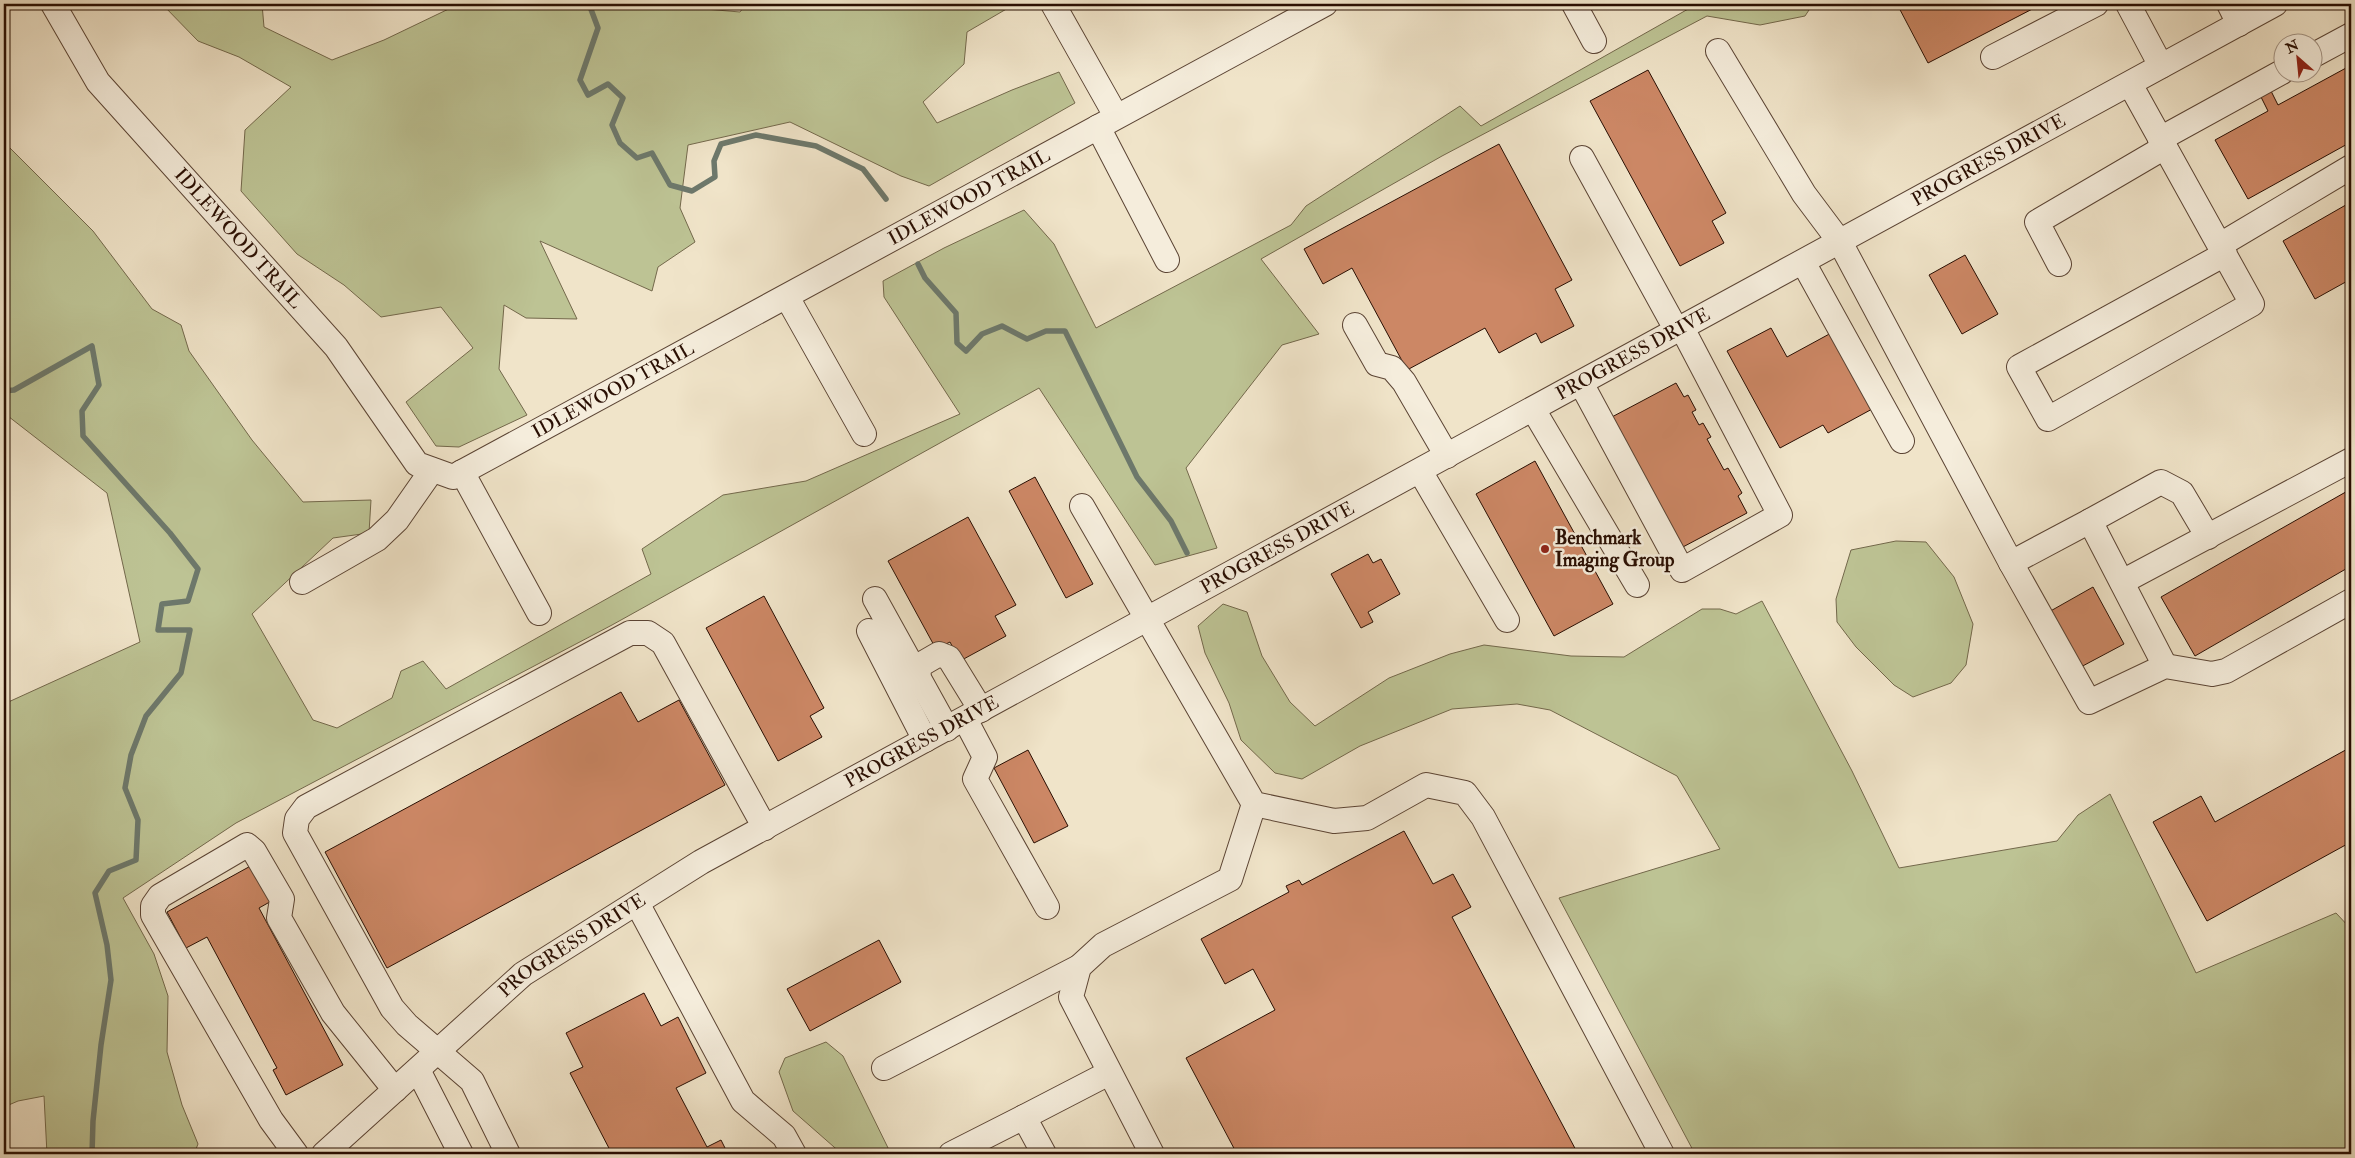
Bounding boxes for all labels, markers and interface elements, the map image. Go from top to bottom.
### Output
north arrow [2272,32,2322,82]
text: N [2282,36,2302,58]
street label: PROGRESS DRIVE [1907,108,2070,212]
street label: IDLEWOOD TRAIL [884,143,1055,251]
street label: IDLEWOOD TRAIL [169,163,308,314]
street label: PROGRESS DRIVE [1552,302,1714,406]
street label: IDLEWOOD TRAIL [528,336,699,444]
street label: PROGRESS DRIVE [1196,496,1359,600]
place label: Benchmark Imaging Group [1555,526,1675,573]
marker: Benchmark Imaging Group [1539,543,1551,555]
street label: PROGRESS DRIVE [840,690,1003,793]
street label: PROGRESS DRIVE [493,888,650,1003]

